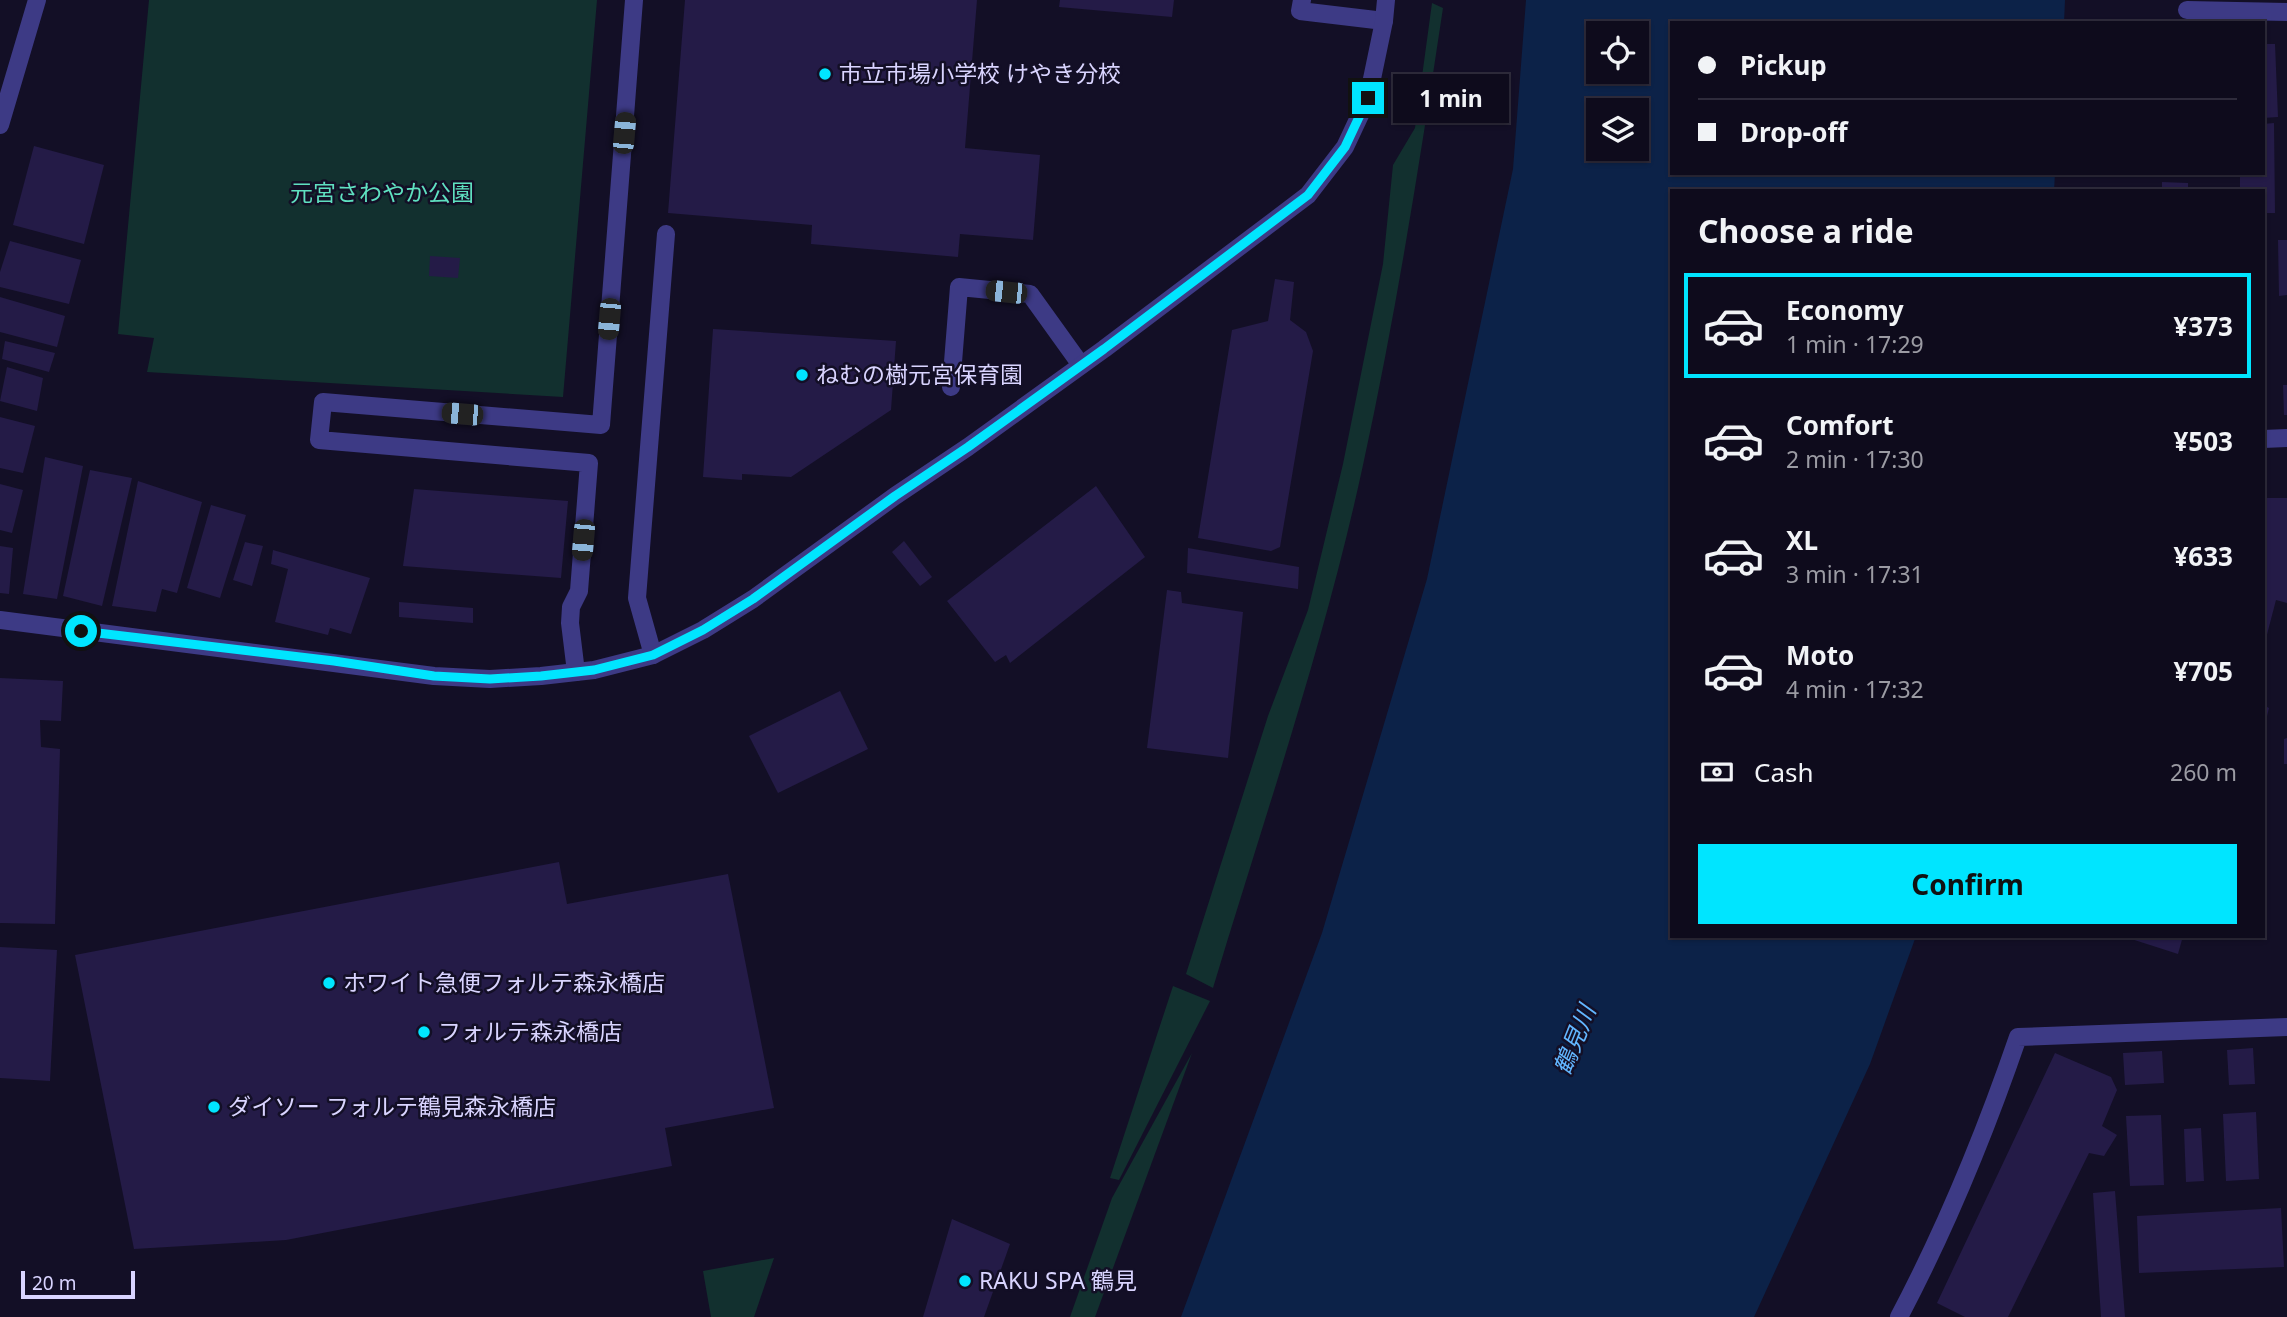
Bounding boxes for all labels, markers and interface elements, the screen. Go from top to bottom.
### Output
map controls [1586,21,1649,161]
button: locate [1586,21,1649,84]
text: Pickup [1740,47,1827,83]
place label: 市立市場小学校 けやき分校 [839,57,1121,89]
marker: 市立市場小学校 けやき分校 [817,66,833,82]
callout: 1 min [1392,74,1508,122]
route end [1352,82,1384,114]
text: 1 min [1419,82,1483,114]
button: layers [1586,98,1649,161]
car [612,111,637,155]
text: Drop-off [1740,114,1847,150]
park label: 元宮さわやか公園 [290,176,474,208]
text: Choose a ride [1698,209,1914,252]
car [985,279,1028,305]
text: Economy [1786,292,1904,328]
icon: car [1702,294,1765,357]
car [597,297,622,341]
text: ¥373 [2174,308,2233,344]
text: 1 min · 17:29 [1786,328,1924,360]
place label: ねむの樹元宮保育園 [816,358,1023,390]
marker: ねむの樹元宮保育園 [794,367,810,383]
car [441,402,484,426]
text: Comfort [1786,407,1894,443]
icon: car [1702,409,1765,472]
text: ¥503 [2174,423,2233,459]
text: 2 min · 17:30 [1786,443,1924,475]
car [571,518,596,562]
text: XL [1786,522,1818,558]
icon: car [1702,524,1765,587]
text: ¥633 [2174,538,2233,574]
text: 3 min · 17:31 [1786,558,1924,590]
route start [65,615,97,647]
text: Moto [1786,637,1854,673]
icon: car [1702,639,1765,702]
text: ¥705 [2174,653,2233,689]
text: 4 min · 17:32 [1786,673,1924,705]
icon: cash [1698,753,1736,791]
text: Cash [1754,754,1814,790]
text: 260 m [2170,756,2237,788]
button: Confirm [1698,844,2237,924]
place label: ホワイト急便フォルテ森永橋店 [343,966,665,998]
marker: ホワイト急便フォルテ森永橋店 [321,975,337,991]
water label: 鶴見川 [1545,997,1604,1079]
place label: フォルテ森永橋店 [438,1015,622,1047]
marker: フォルテ森永橋店 [416,1024,432,1040]
place label: ダイソー フォルテ鶴見森永橋店 [228,1090,556,1122]
marker: ダイソー フォルテ鶴見森永橋店 [206,1099,222,1115]
place label: RAKU SPA 鶴見 [979,1264,1137,1296]
scale bar [21,1268,135,1300]
text: 20 m [32,1270,76,1296]
marker: RAKU SPA 鶴見 [957,1273,973,1289]

